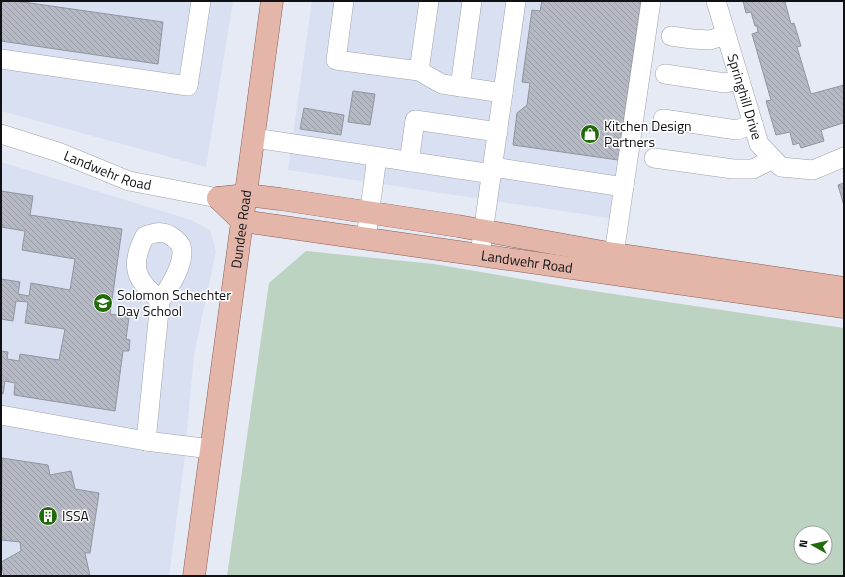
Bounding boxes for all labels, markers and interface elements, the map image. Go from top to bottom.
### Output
street label: Springhill Drive [722,51,768,142]
place label: Kitchen Design Partners [604,115,692,152]
shop icon: Kitchen Design Partners [579,123,601,145]
street label: Landwehr Road [61,145,153,195]
street label: Dundee Road [225,189,256,270]
street label: Landwehr Road [480,244,574,278]
place label: Solomon Schechter Day School [117,284,231,321]
school or university icon: Solomon Schechter Day School [92,292,114,314]
building icon: ISSA [37,505,59,527]
place label: ISSA [62,505,89,526]
north arrow [793,525,833,565]
text: N [795,539,812,548]

